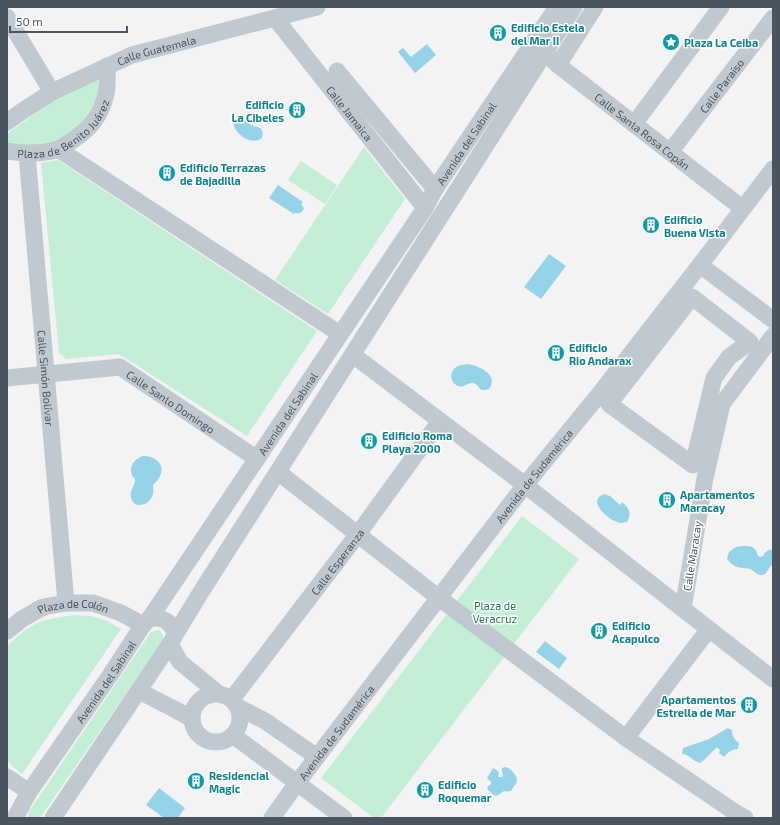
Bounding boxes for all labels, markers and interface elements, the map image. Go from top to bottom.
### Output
scale bar [10,8,127,34]
text: 50 m [16,14,43,28]
place label: Edificio Estela del Mar II [511,21,585,47]
building icon: Edificio Estela del Mar II [488,23,508,43]
street label: Calle Guatemala [115,32,197,68]
place icon: Plaza La Ceiba [661,32,681,52]
place label: Plaza La Ceiba [684,36,758,49]
street label: Calle Paraíso [696,56,746,115]
street label: Calle Jamaica [324,83,376,143]
street label: Calle Santa Rosa Copán [593,90,693,172]
street label: Plaza de Benito Juárez [17,97,111,160]
place label: Edificio La Cibeles [232,98,284,124]
street label: Avenida del Sabinal [433,99,499,187]
building icon: Edificio La Cibeles [287,100,307,120]
place label: Edificio Terrazas de Bajadilla [180,161,266,188]
building icon: Edificio Terrazas de Bajadilla [157,163,177,183]
place label: Edificio Buena Vista [664,213,725,239]
building icon: Edificio Buena Vista [641,215,661,235]
street label: Calle Simón Bolívar [36,330,57,427]
place label: Edificio Rio Andarax [569,341,632,367]
building icon: Edificio Rio Andarax [546,343,566,363]
street label: Calle Santo Domingo [124,367,218,436]
street label: Avenida del Sabinal [255,369,320,457]
street label: Avenida de Sudamérica [492,426,575,525]
place label: Edificio Roma Playa 2000 [382,429,452,456]
building icon: Edificio Roma Playa 2000 [359,431,379,451]
place label: Apartamentos Maracay [680,488,755,515]
building icon: Apartamentos Maracay [657,490,677,510]
street label: Calle Maracay [680,520,704,592]
street label: Calle Esperanza [308,526,366,597]
street label: Plaza de Colón [35,596,111,616]
park label: Plaza de Veracruz [473,599,518,625]
place label: Edificio Acapulco [612,619,660,645]
building icon: Edificio Acapulco [589,621,609,641]
street label: Avenida del Sabinal [73,637,138,725]
street label: Avenida de Sudamérica [296,682,376,782]
place label: Apartamentos Estrella de Mar [656,693,736,719]
building icon: Apartamentos Estrella de Mar [739,695,759,715]
place label: Residencial Magic [209,769,269,795]
building icon: Residencial Magic [186,771,206,791]
place label: Edificio Roquemar [438,778,492,804]
building icon: Edificio Roquemar [415,780,435,800]

